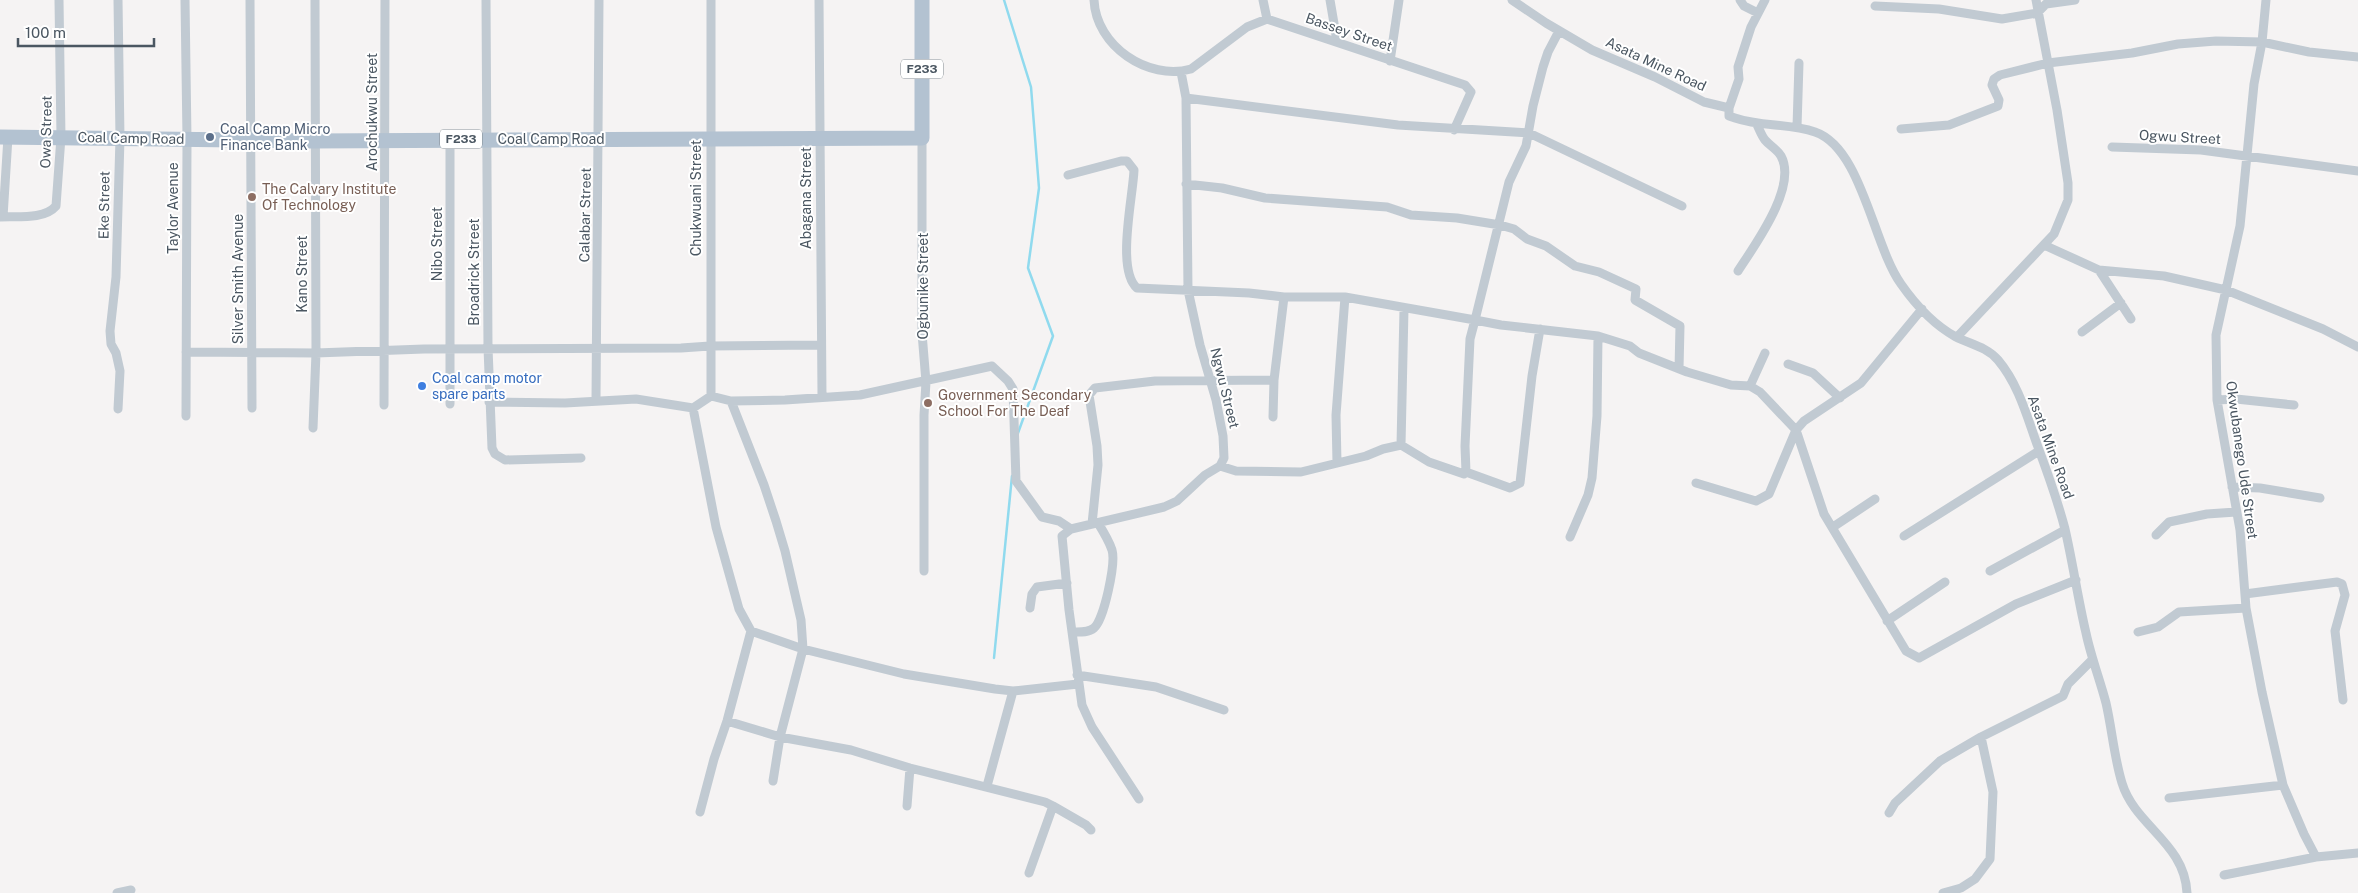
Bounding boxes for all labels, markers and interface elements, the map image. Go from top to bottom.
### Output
street label: Bassey Street [1303,10,1395,54]
scale bar [18,15,154,47]
text: 100 m [25,24,66,41]
street label: Asata Mine Road [1603,34,1709,94]
street label: Arochukwu Street [364,53,380,171]
road number: F233 [901,60,943,78]
street label: Owa Street [37,95,55,169]
place label: Coal Camp Micro Finance Bank [220,121,331,153]
street label: Ogwu Street [2139,127,2221,147]
street label: Coal Camp Road [77,129,185,147]
road number: F233 [440,130,482,148]
marker: Coal Camp Micro Finance Bank [204,131,216,143]
street label: Coal Camp Road [497,131,605,147]
street label: Chukwuani Street [688,140,704,256]
street label: Abagana Street [798,147,814,249]
street label: Taylor Avenue [165,162,181,254]
street label: Calabar Street [576,167,594,263]
street label: Eke Street [95,171,113,239]
place label: The Calvary Institute Of Technology [262,181,397,213]
marker: The Calvary Institute Of Technology [246,191,258,203]
street label: Nibo Street [429,207,445,281]
street label: Silver Smith Avenue [230,214,246,344]
street label: Broadrick Street [466,218,482,326]
street label: Ogbunike Street [915,233,931,339]
street label: Kano Street [294,235,310,313]
street label: Ngwu Street [1207,346,1243,430]
place label: Coal camp motor spare parts [432,370,542,402]
marker: Coal camp motor spare parts [416,380,428,392]
street label: Okwubanego Ude Street [2223,380,2261,540]
place label: Government Secondary School For The Deaf [938,387,1092,419]
street label: Asata Mine Road [2025,393,2077,501]
marker: Government Secondary School For The Deaf [922,397,934,409]

